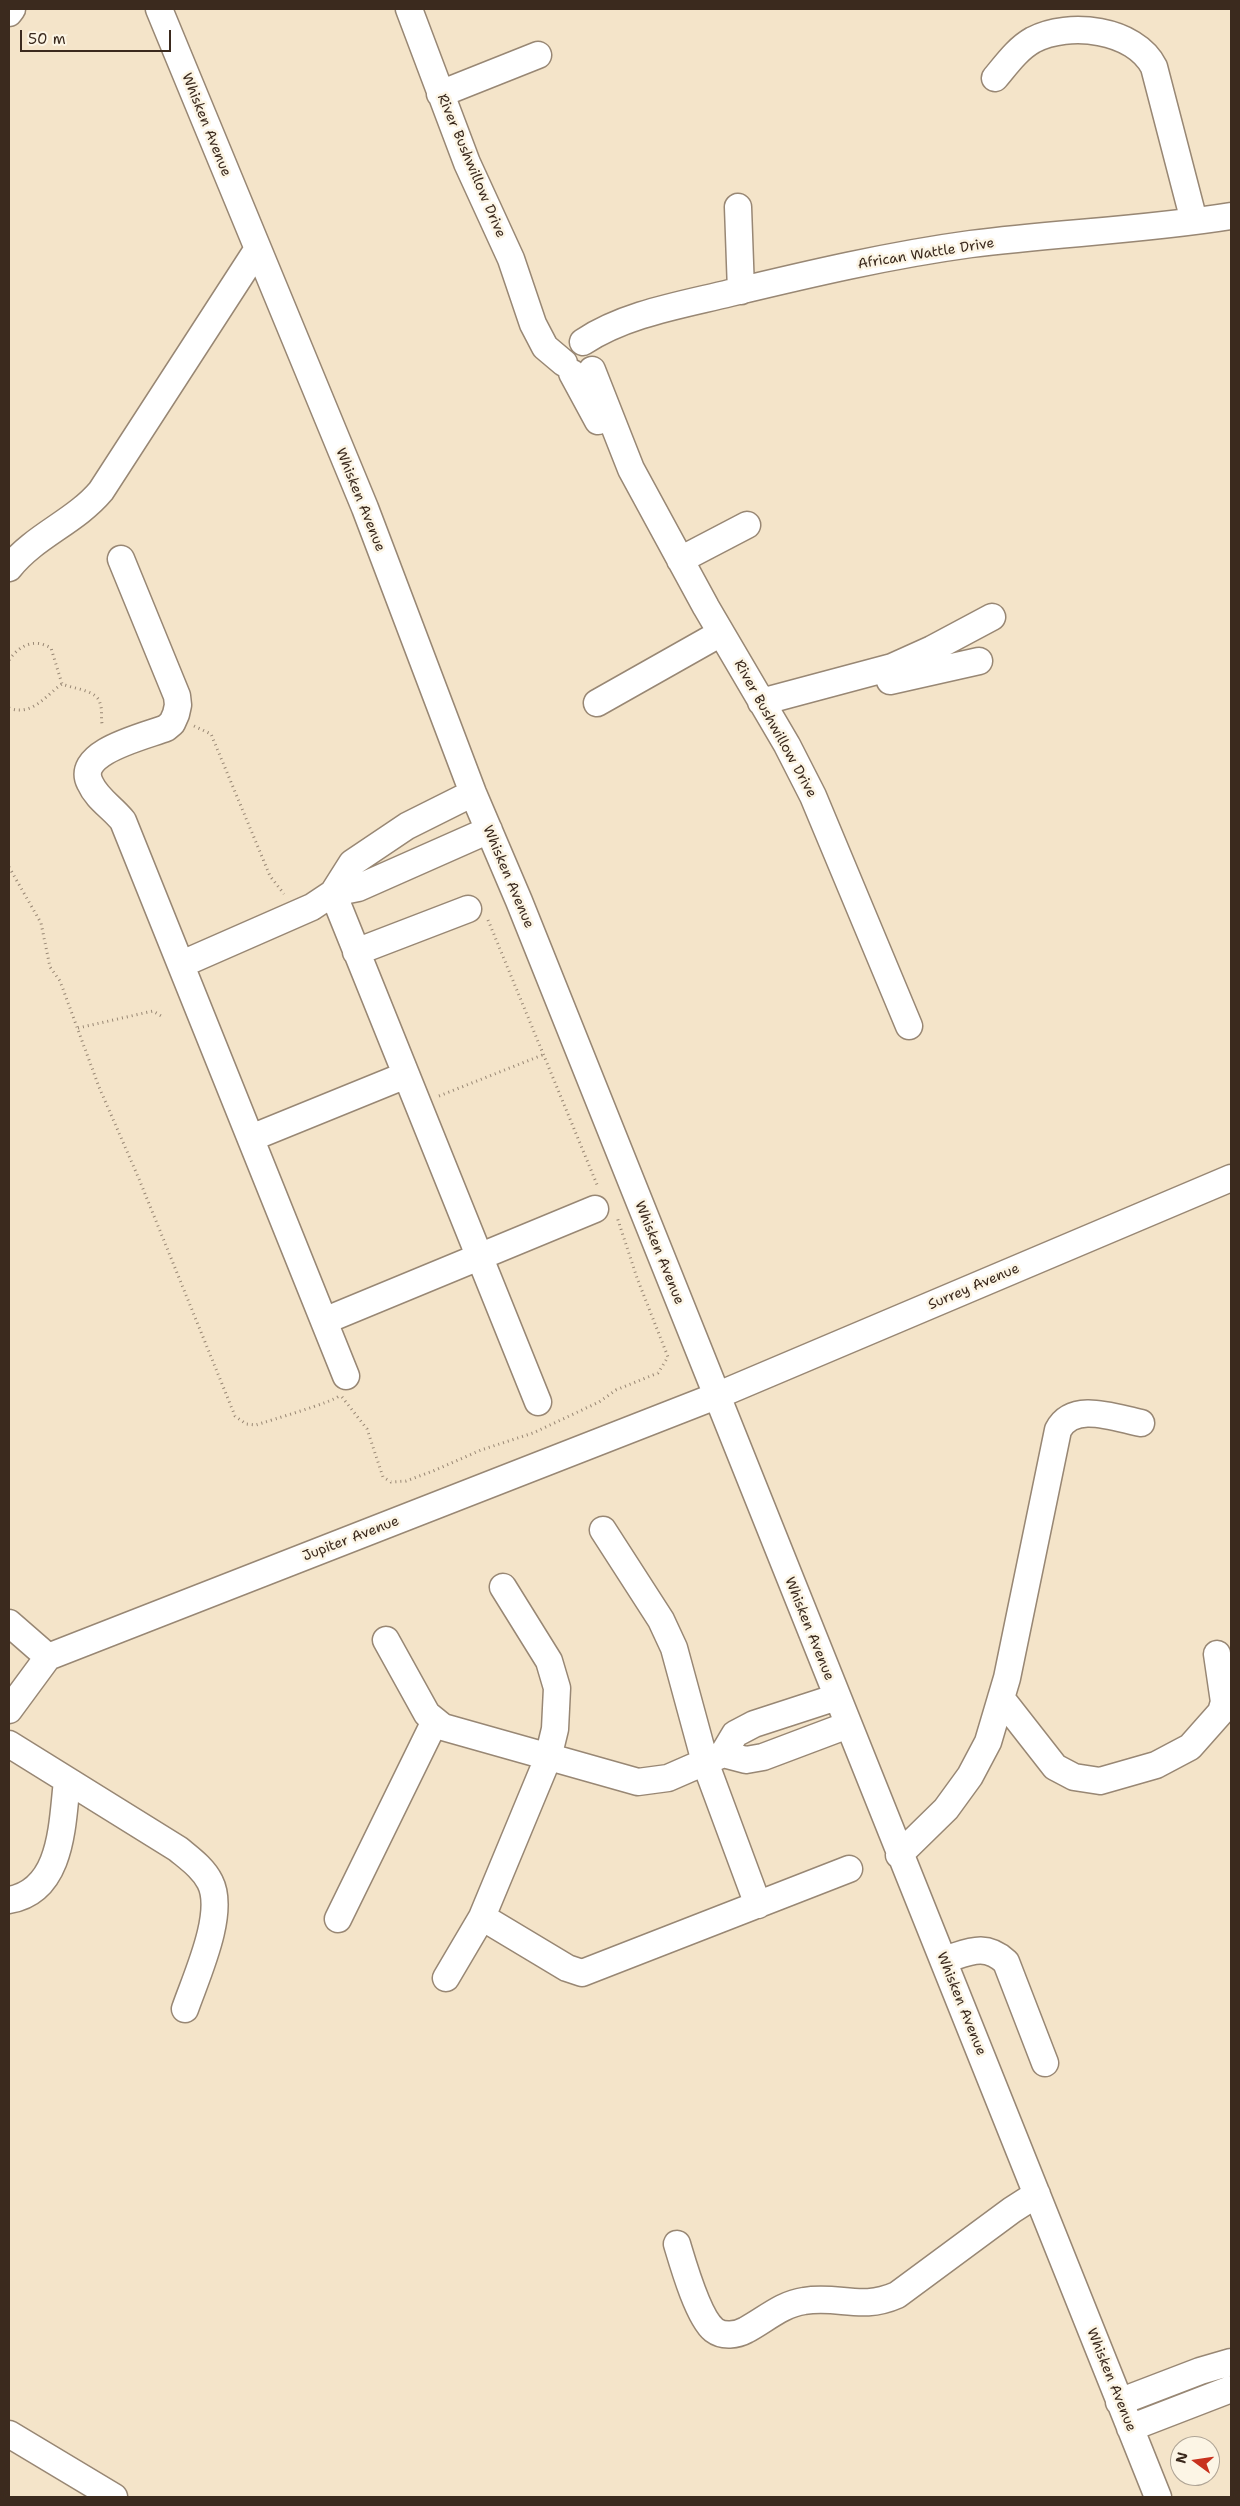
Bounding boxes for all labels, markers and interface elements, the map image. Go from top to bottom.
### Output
scale bar [22,20,174,52]
text: 50 m [28,29,66,49]
street label: Whisken Avenue [178,71,234,179]
street label: River Bushwillow Drive [433,92,509,240]
street label: African Wattle Drive [857,235,995,273]
street label: Whisken Avenue [332,446,388,554]
street label: River Bushwillow Drive [730,657,820,801]
street label: Whisken Avenue [479,823,537,931]
street label: Whisken Avenue [631,1199,687,1307]
street label: Surrey Avenue [926,1260,1022,1314]
street label: Jupiter Avenue [300,1513,402,1565]
street label: Whisken Avenue [781,1575,837,1683]
street label: Whisken Avenue [933,1950,989,2058]
street label: Whisken Avenue [1083,2326,1139,2434]
north arrow [1170,2436,1220,2486]
text: N [1171,2450,1191,2465]

